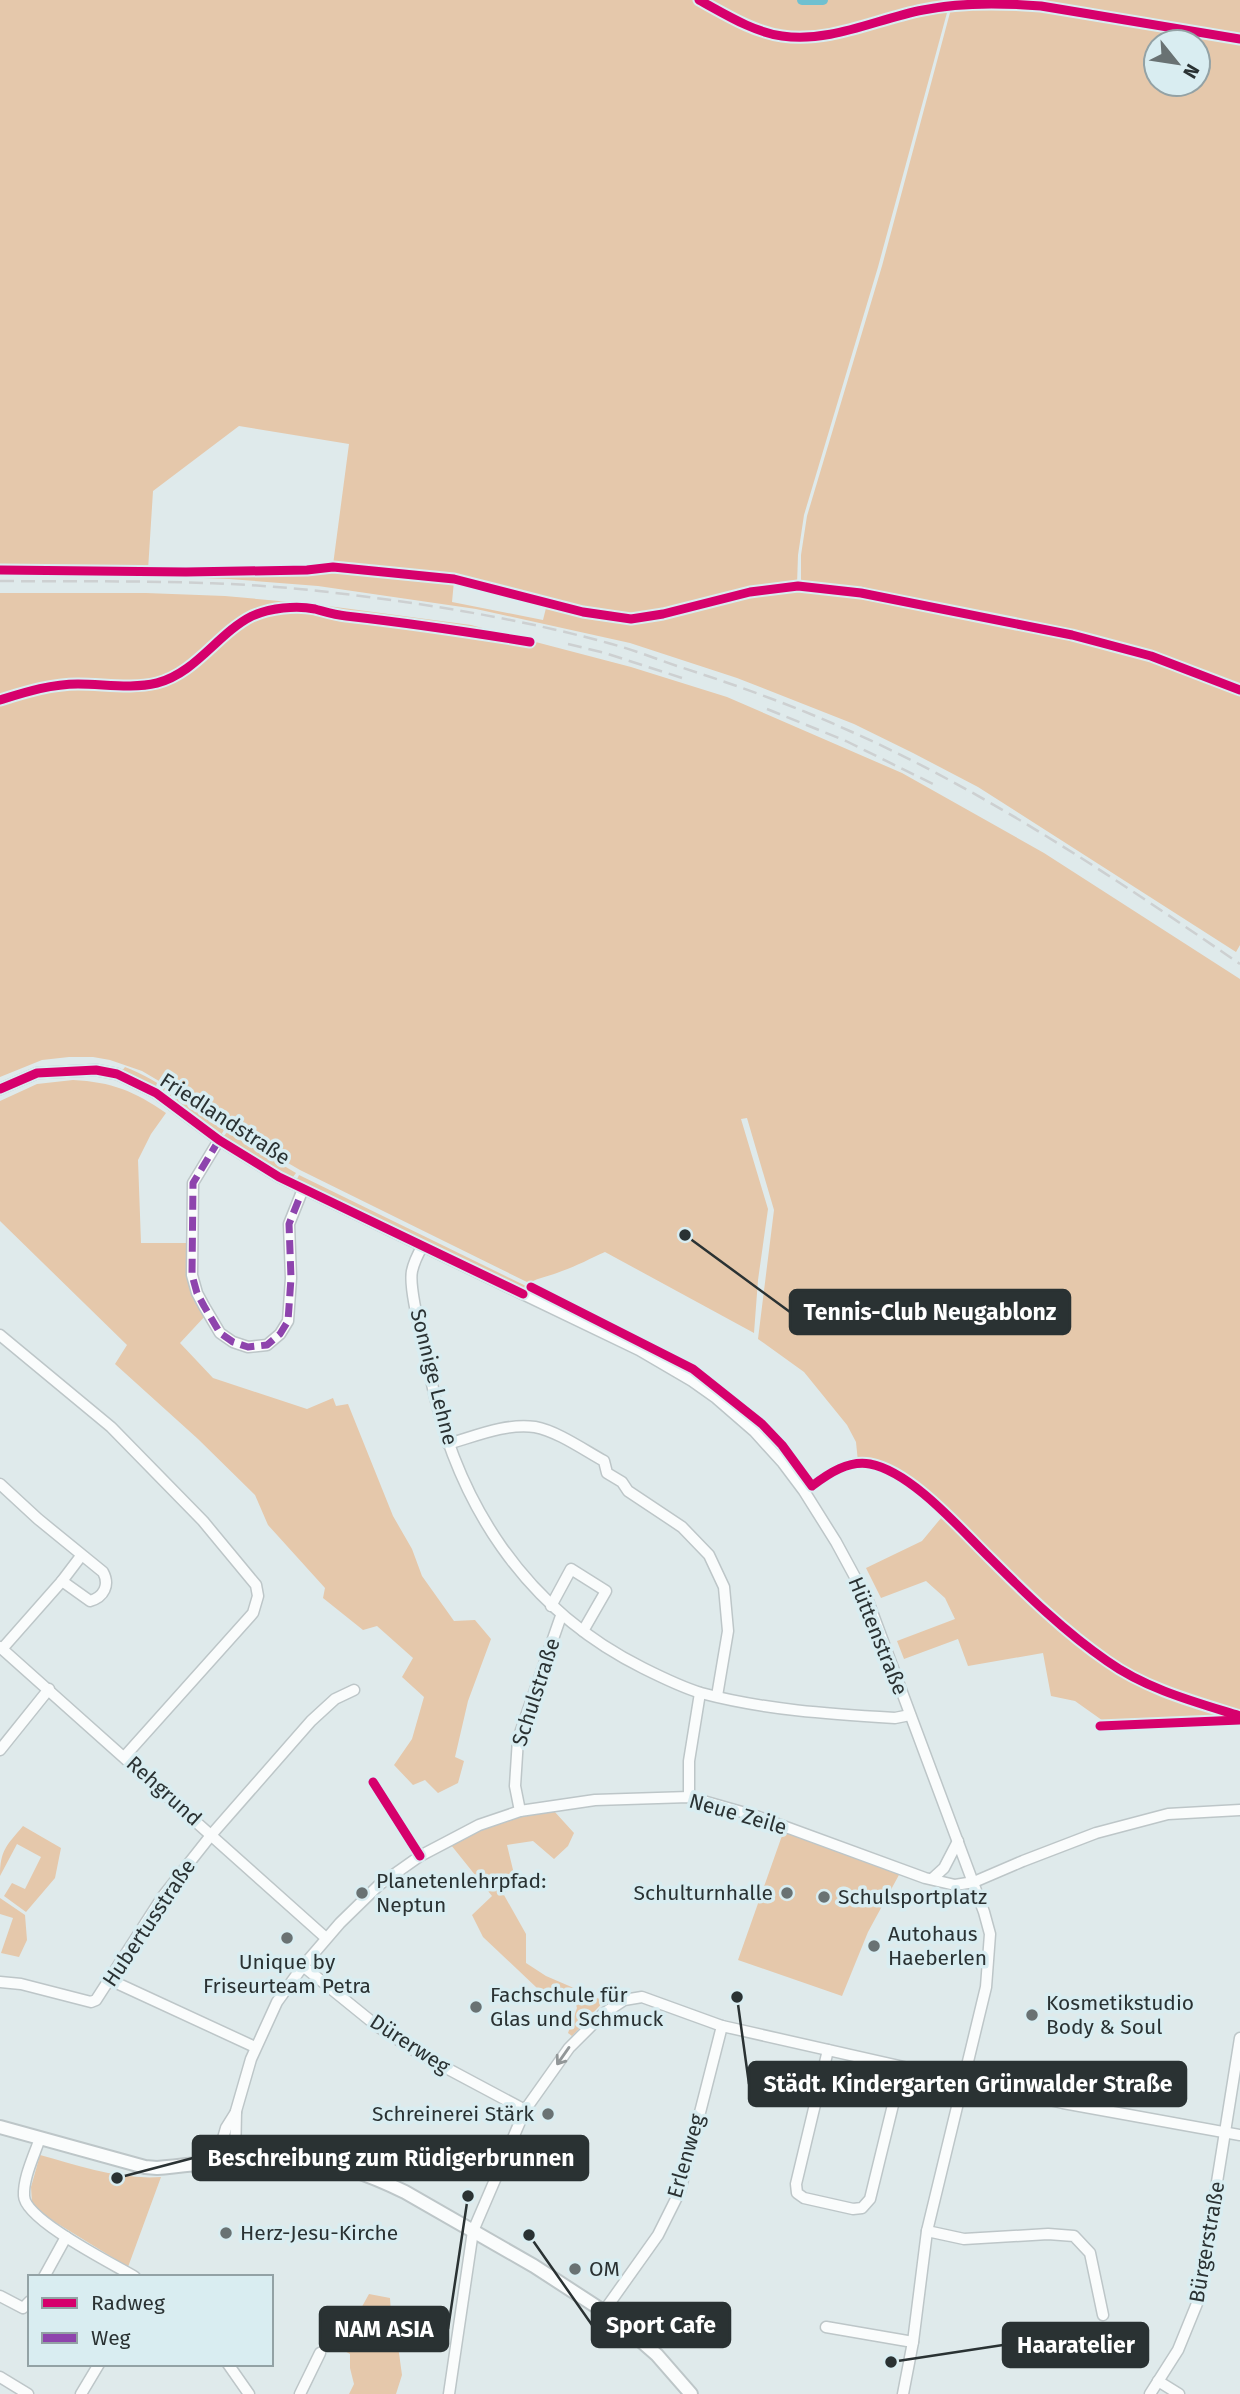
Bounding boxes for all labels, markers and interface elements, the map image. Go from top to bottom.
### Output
north arrow [1142,28,1212,98]
text: N [1178,60,1204,82]
street label: Friedlandstraße [155,1067,295,1171]
callout: Tennis-Club Neugablonz [790,1290,1070,1334]
text: Tennis-Club Neugablonz [804,1298,1057,1326]
street label: Sonnige Lehne [405,1306,463,1448]
street label: Hüttenstraße [842,1573,914,1699]
street label: Schulstraße [506,1635,566,1749]
street label: Rehgrund [121,1750,207,1832]
street label: Neue Zeile [686,1788,790,1840]
street label: Hubertusstraße [97,1854,201,1992]
place label: Planetenlehrpfad: Neptun [376,1868,546,1918]
place label: Schulturnhalle [633,1880,773,1906]
place label: Schulsportplatz [838,1884,987,1910]
marker: Planetenlehrpfad: Neptun [354,1885,370,1901]
marker: Schulturnhalle [779,1885,795,1901]
marker: Schulsportplatz [816,1889,832,1905]
place label: Autohaus Haeberlen [888,1921,987,1971]
marker: Unique by Friseurteam Petra [279,1930,295,1946]
marker: Autohaus Haeberlen [866,1938,882,1954]
place label: Unique by Friseurteam Petra [203,1949,371,1999]
place label: Fachschule für Glas und Schmuck [490,1982,664,2032]
place label: Kosmetikstudio Body & Soul [1046,1990,1194,2040]
marker: Fachschule für Glas und Schmuck [468,1999,484,2015]
marker: Kosmetikstudio Body & Soul [1024,2007,1040,2023]
street label: Dürerweg [365,2009,455,2080]
one-way arrow [556,2046,570,2065]
callout: Städt. Kindergarten Grünwalder Straße [749,2062,1186,2106]
text: Städt. Kindergarten Grünwalder Straße [763,2070,1173,2098]
place label: Schreinerei Stärk [372,2101,534,2127]
marker: Schreinerei Stärk [540,2106,556,2122]
street label: Erlenweg [662,2111,710,2201]
callout: Beschreibung zum Rüdigerbrunnen [193,2136,588,2180]
text: Beschreibung zum Rüdigerbrunnen [208,2144,575,2172]
street label: Bürgerstraße [1184,2179,1230,2305]
place label: Herz-Jesu-Kirche [240,2220,398,2246]
marker: Herz-Jesu-Kirche [218,2225,234,2241]
place label: OM [589,2256,620,2282]
marker: OM [567,2261,583,2277]
legend [28,2275,273,2366]
text: Radweg [91,2290,165,2316]
callout: Sport Cafe [592,2303,730,2347]
callout: NAM ASIA [320,2307,448,2351]
text: Sport Cafe [606,2311,716,2339]
text: NAM ASIA [334,2315,434,2343]
callout: Haaratelier [1003,2323,1148,2367]
text: Weg [91,2325,131,2351]
text: Haaratelier [1017,2331,1136,2359]

